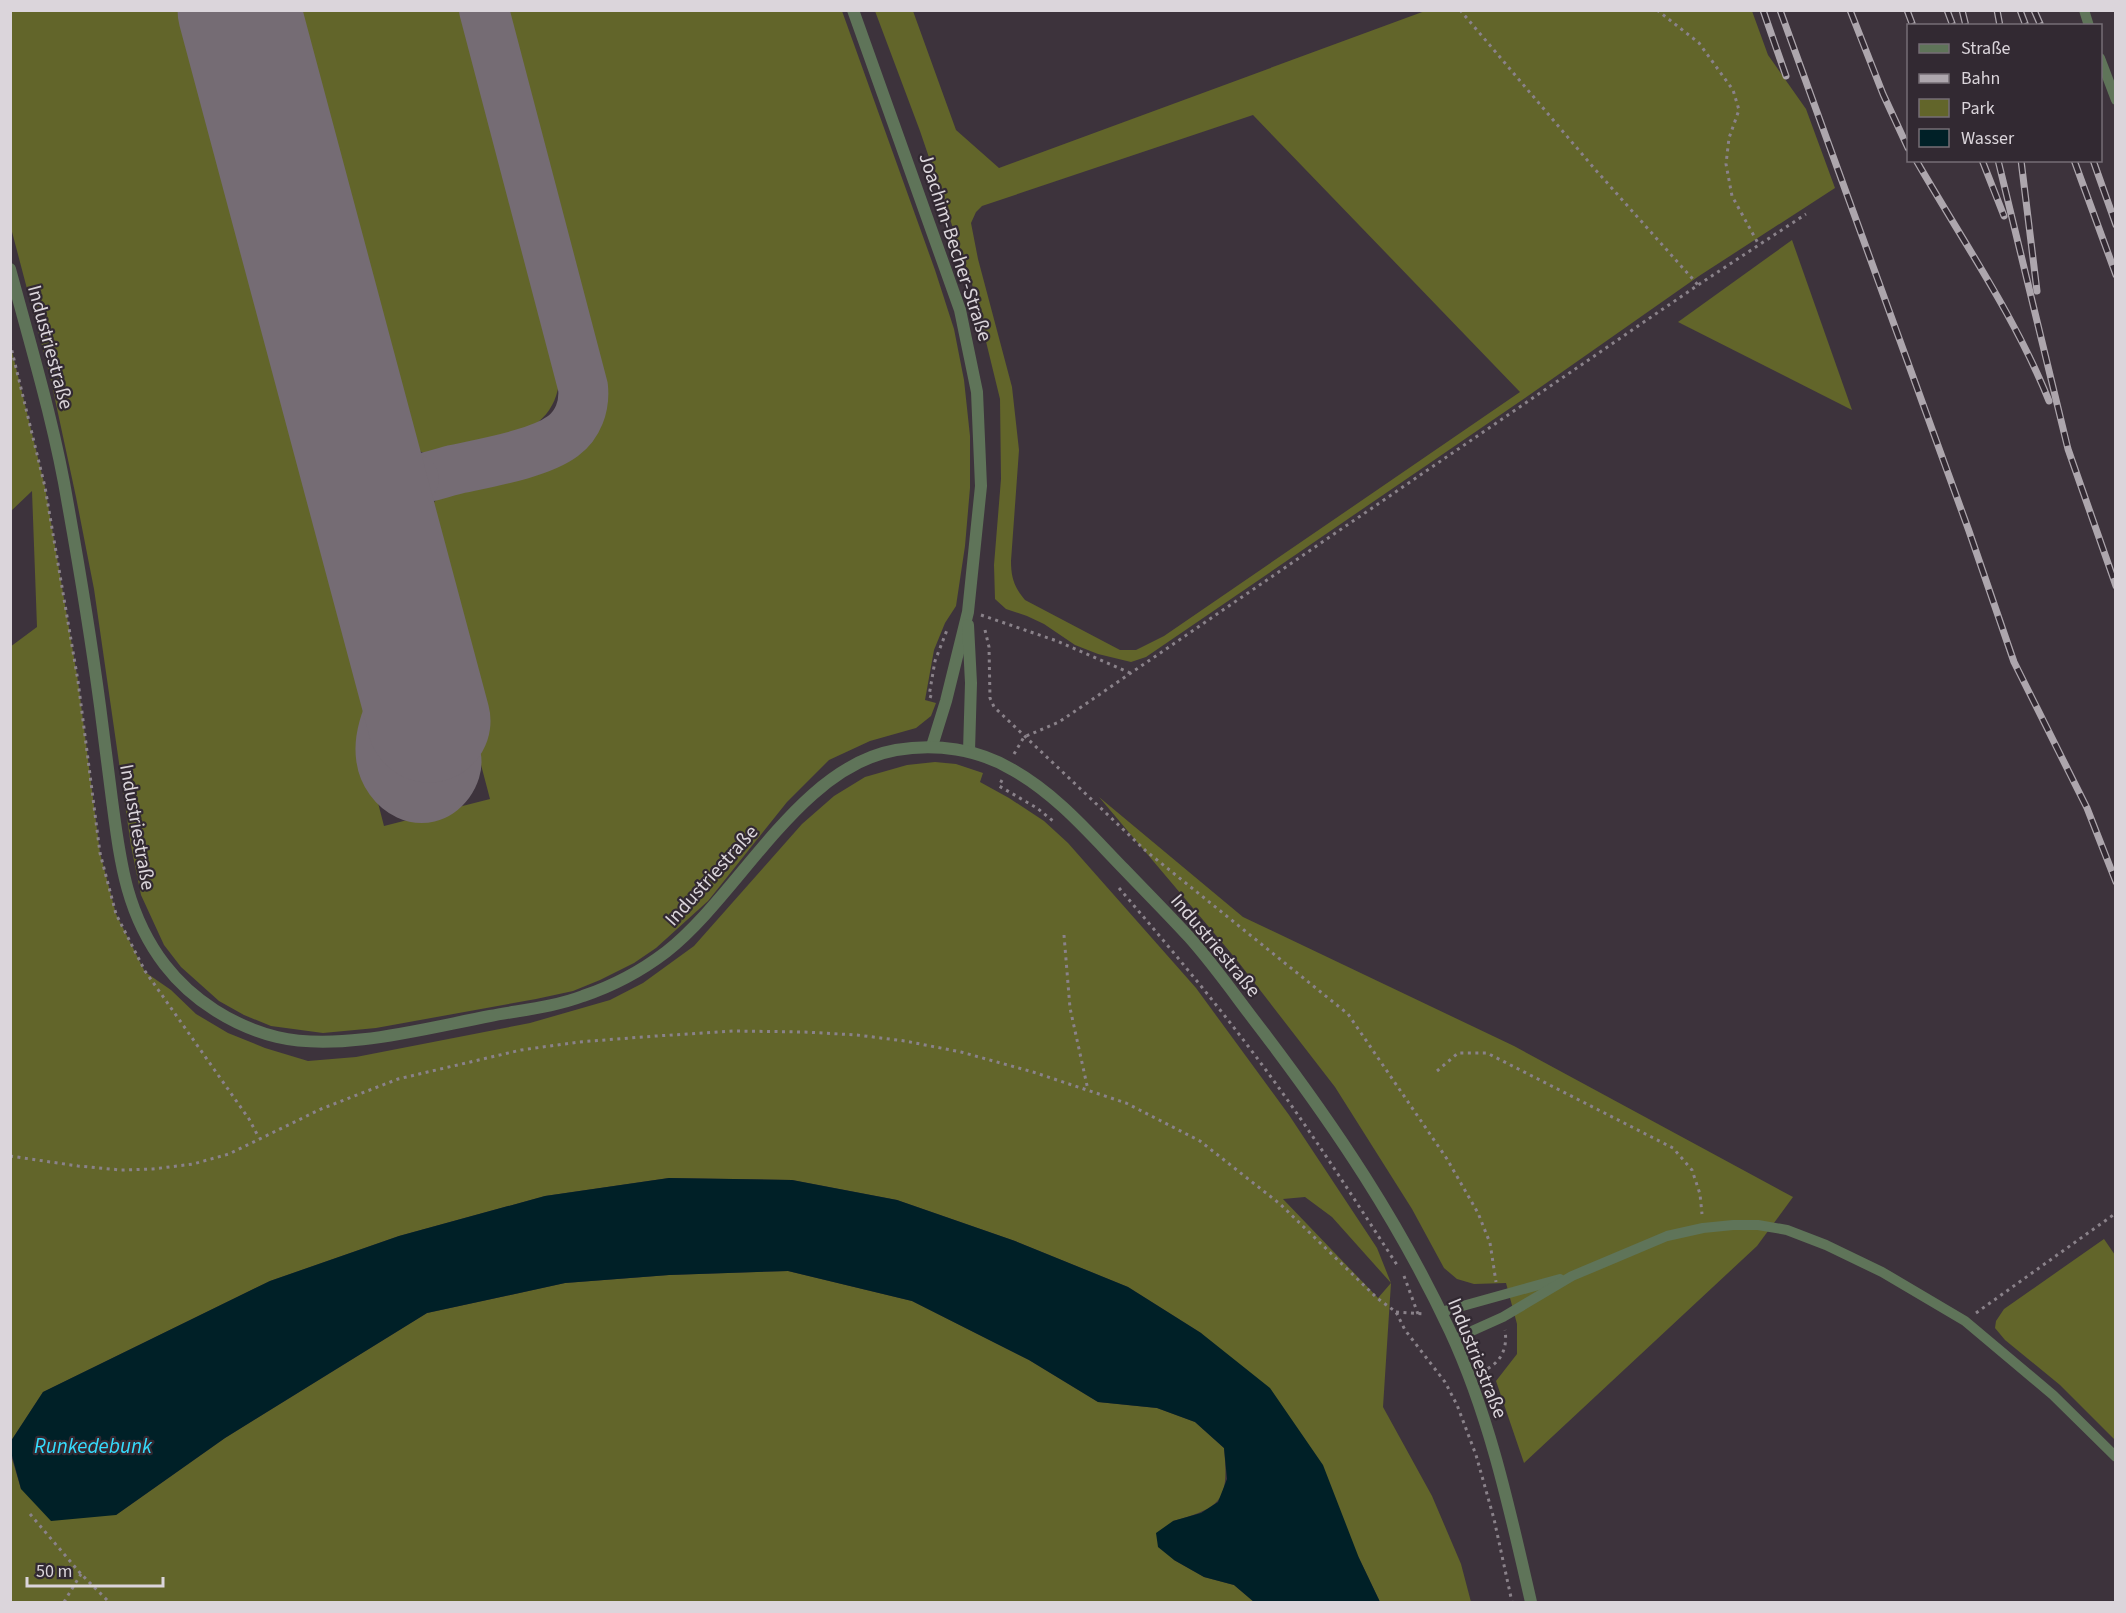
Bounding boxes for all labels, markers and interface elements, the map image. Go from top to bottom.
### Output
legend [1907,24,2102,162]
text: Straße [1961,36,2011,61]
text: Bahn [1961,66,2000,91]
text: Park [1961,96,1995,121]
text: Wasser [1961,126,2015,151]
street label: Joachim-Becher-Straße [911,149,999,345]
street label: Industriestraße [20,282,80,412]
street label: Industriestraße [112,762,162,892]
street label: Industriestraße [659,819,765,932]
street label: Industriestraße [1164,888,1267,1004]
street label: Industriestraße [1440,1294,1514,1423]
water label: Runkedebunk [34,1431,153,1461]
scale bar [27,1550,164,1588]
text: 50 m [36,1559,72,1584]

